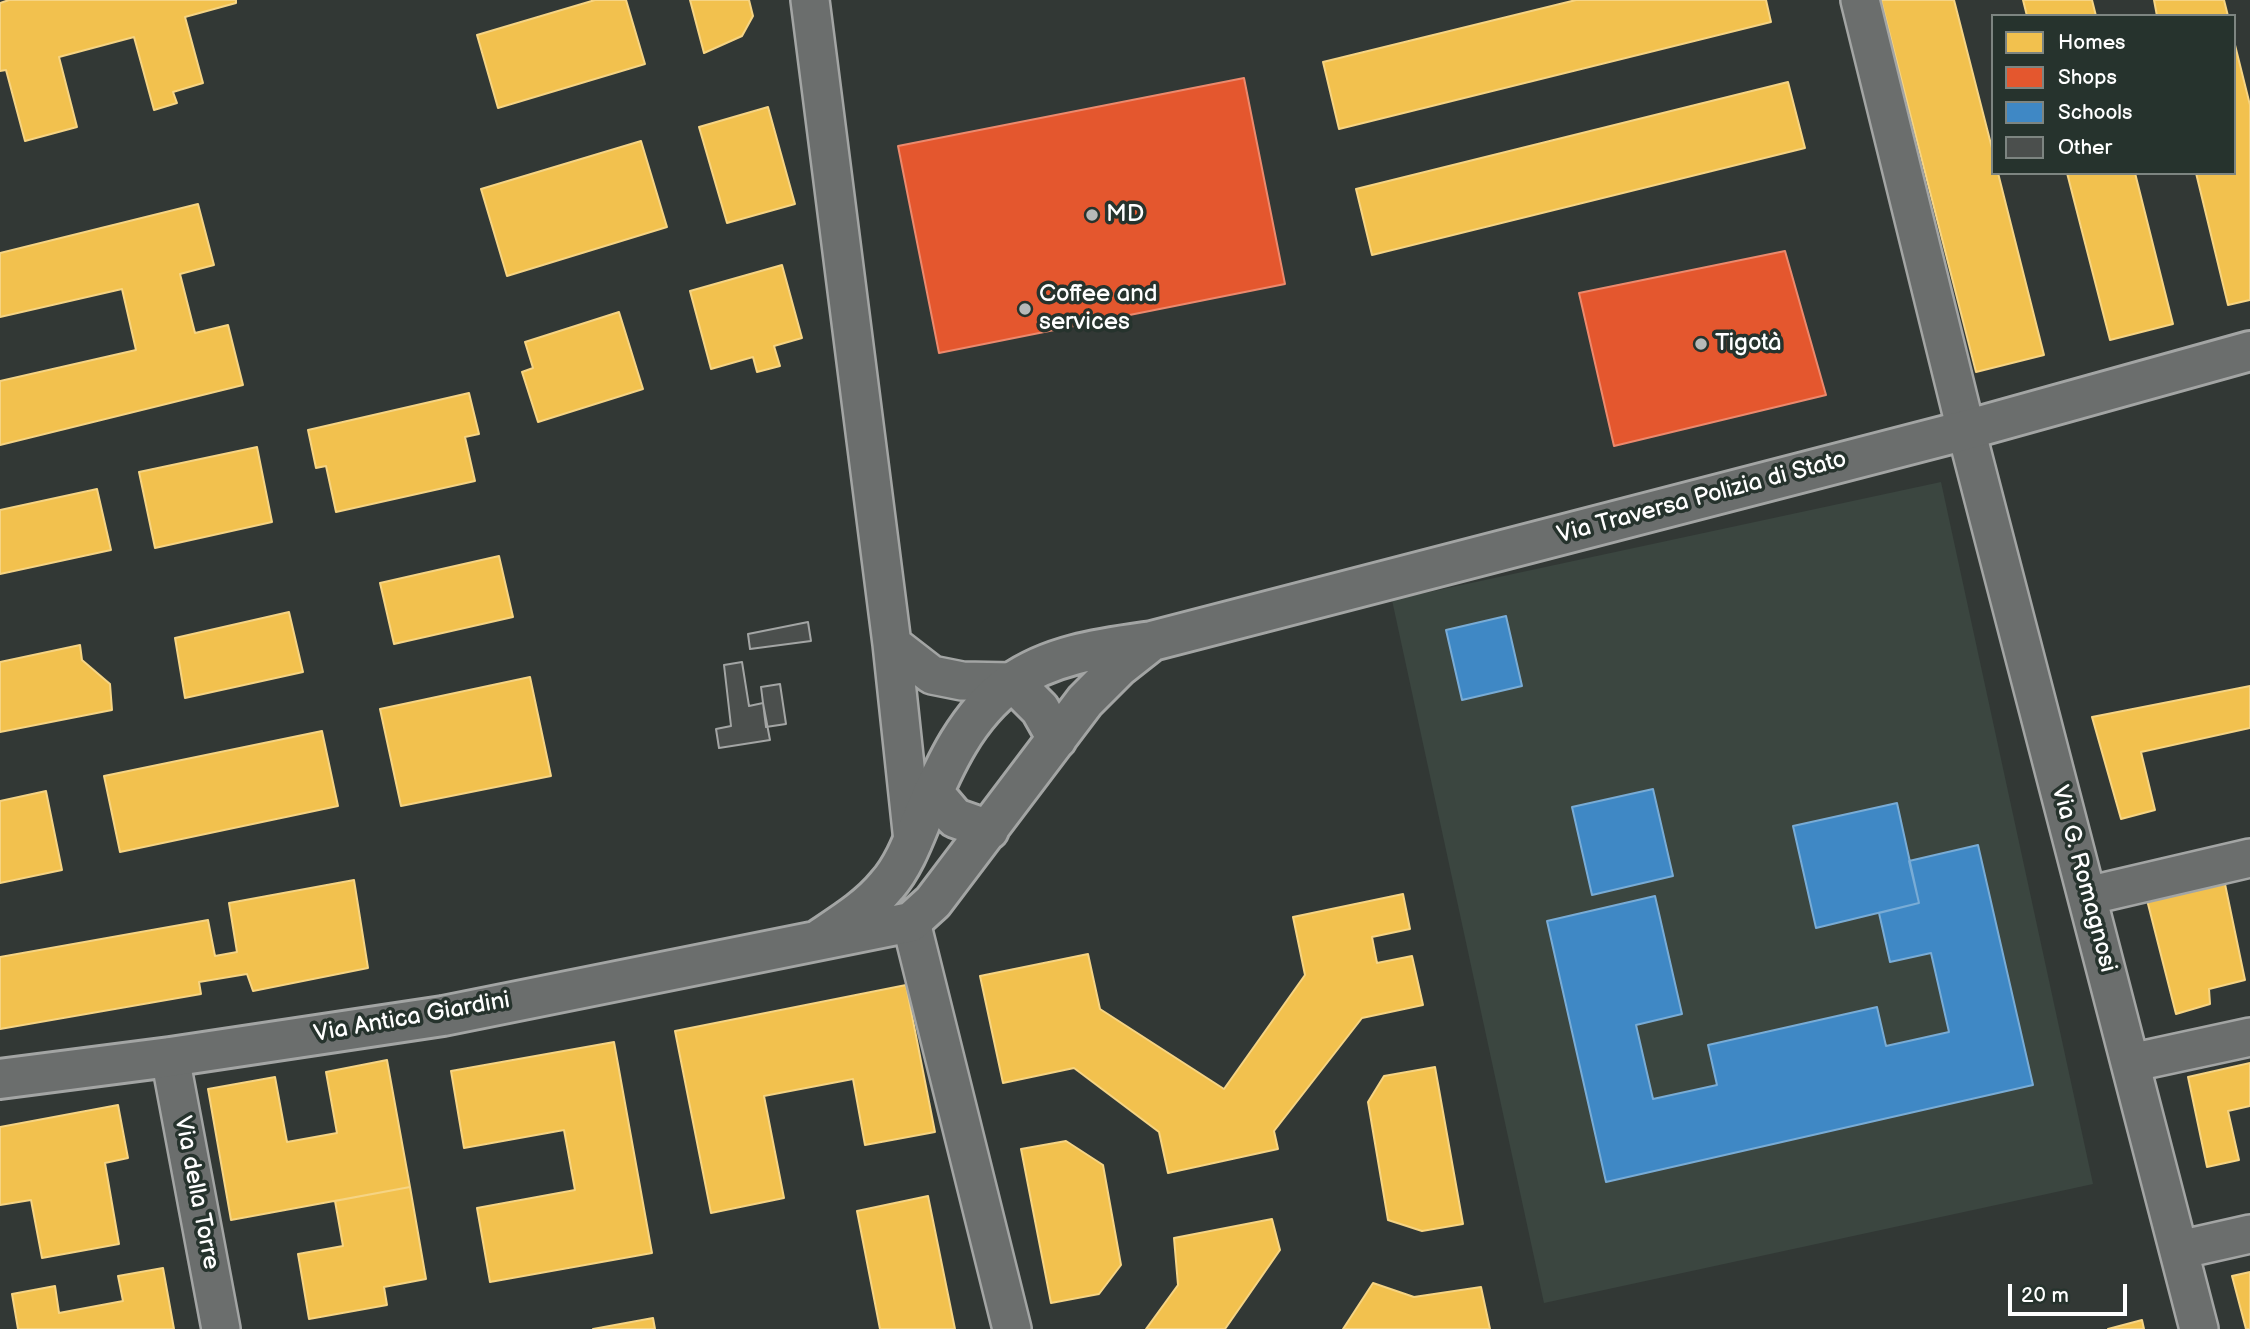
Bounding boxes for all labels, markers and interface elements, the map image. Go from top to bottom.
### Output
legend [1991,14,2236,175]
text: Homes [2058,30,2126,55]
text: Shops [2058,65,2117,90]
text: Schools [2058,100,2132,125]
text: Other [2058,135,2112,160]
place label: MD [1106,201,1144,229]
marker: MD [1084,207,1100,223]
place label: Coffee and services [1039,281,1158,337]
marker: Coffee and services [1017,301,1033,317]
place label: Tigotà [1715,330,1782,358]
marker: Tigotà [1693,336,1709,352]
street label: Via Traversa Polizia di Stato [1554,445,1850,551]
street label: Via G. Romagnosi [2044,783,2122,975]
street label: Via Antica Giardini [312,987,512,1049]
street label: Via della Torre [167,1114,225,1272]
scale bar [2012,1270,2131,1314]
text: 20 m [2021,1283,2069,1308]

